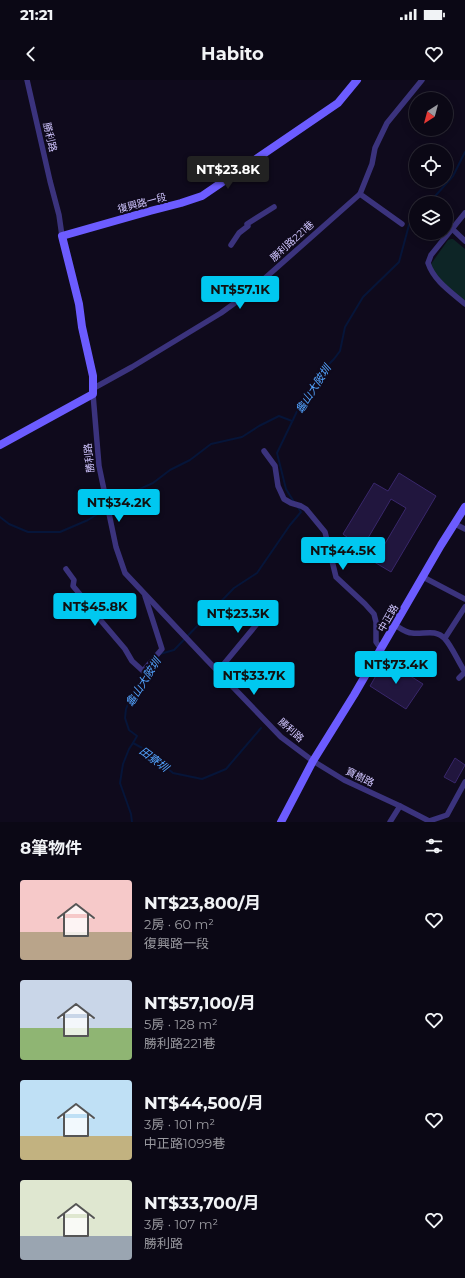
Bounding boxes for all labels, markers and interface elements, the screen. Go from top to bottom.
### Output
text: 21:21 [20,5,53,24]
icon: back [20,43,42,65]
text: Habito [201,43,264,65]
icon: heart [423,43,445,65]
north arrow [409,92,453,136]
map controls [409,92,453,240]
street label: 勝利路 [40,121,60,153]
button: locate [409,144,453,188]
pin: NT$23.8K [187,156,269,190]
text: NT$23.8K [196,161,260,177]
street label: 復興路一段 [116,190,168,216]
button: layers [409,196,453,240]
street label: 勝利路221巷 [267,218,317,264]
pin: NT$57.1K [199,276,281,310]
text: NT$57.1K [210,281,270,297]
water label: 龜山大陂圳 [292,360,335,416]
street label: 勝利路 [81,442,97,474]
pin: NT$34.2K [78,489,160,523]
text: NT$34.2K [87,494,151,510]
pin: NT$44.5K [302,537,384,571]
text: NT$44.5K [310,542,376,558]
pin: NT$45.8K [54,593,136,627]
text: NT$45.8K [62,598,128,614]
pin: NT$23.3K [197,600,279,634]
street label: 中正路 [375,602,401,634]
text: NT$23.3K [207,605,270,621]
pin: NT$73.4K [355,651,437,685]
water label: 龜山大陂圳 [122,653,165,709]
text: NT$73.4K [364,656,428,672]
pin: NT$33.7K [213,662,295,696]
text: NT$33.7K [223,667,285,683]
street label: 勝利路 [275,715,307,745]
water label: 田寮圳 [137,743,173,776]
street label: 寶樹路 [344,765,376,789]
icon: filters [423,835,445,857]
text: 8筆物件 [20,838,82,858]
text: NT$23,800/月 [144,893,261,913]
icon: home [52,896,100,944]
icon: heart [423,909,445,931]
text: 2房 · 60 m² [144,916,214,932]
text: 復興路一段 [144,935,209,951]
text: NT$57,100/月 [144,993,256,1013]
icon: home [52,996,100,1044]
icon: heart [423,1009,445,1031]
text: 5房 · 128 m² [144,1016,218,1032]
text: 勝利路221巷 [144,1035,215,1051]
text: NT$44,500/月 [144,1093,264,1113]
icon: home [52,1096,100,1144]
icon: heart [423,1109,445,1131]
text: 3房 · 101 m² [144,1116,215,1132]
text: 中正路1099巷 [144,1135,225,1151]
text: NT$33,700/月 [144,1193,260,1213]
icon: home [52,1196,100,1244]
icon: heart [423,1209,445,1231]
text: 3房 · 107 m² [144,1216,218,1232]
text: 勝利路 [144,1235,183,1251]

